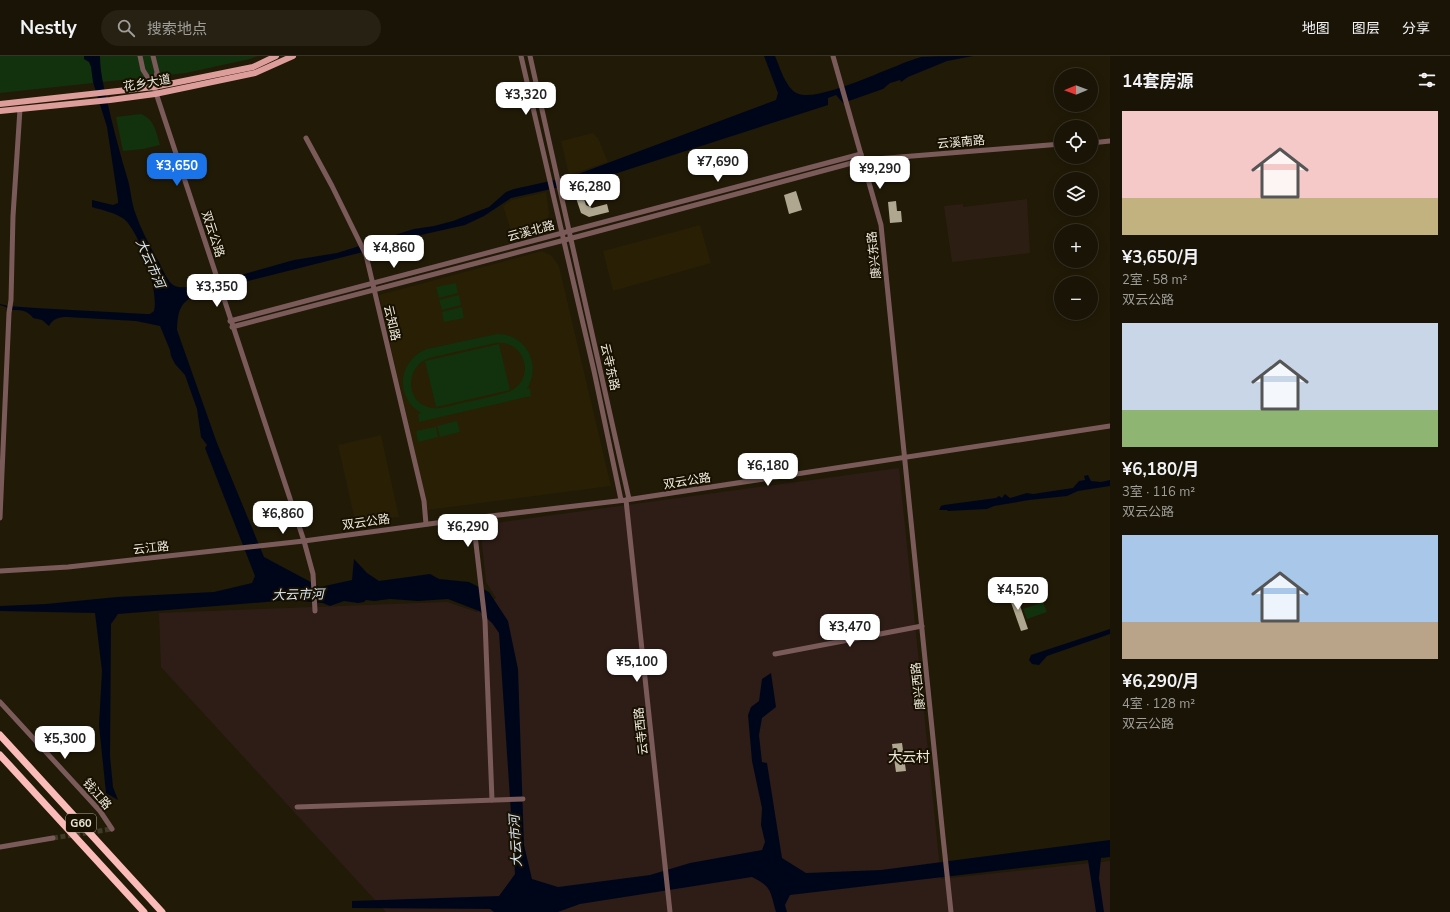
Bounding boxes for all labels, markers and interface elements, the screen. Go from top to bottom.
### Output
search box [101,10,381,46]
text: Nestly [20,15,77,41]
icon: search [115,17,137,39]
text: 搜索地点 [147,19,207,39]
text: 地图 [1302,19,1330,38]
text: 图层 [1352,19,1380,38]
text: 分享 [1402,19,1430,38]
north arrow [1054,68,1098,112]
map controls [1054,68,1098,320]
icon: filters [1416,69,1438,91]
text: 14套房源 [1122,70,1193,93]
street label: 花乡大道 [122,71,172,95]
pin: ¥3,320 [493,82,559,116]
text: ¥3,320 [505,86,547,104]
button: locate [1054,120,1098,164]
street label: 云溪南路 [936,132,986,152]
icon: home [1244,137,1316,209]
pin: ¥7,690 [685,149,751,183]
pin: ¥3,650 [144,153,210,187]
text: ¥7,690 [697,153,739,171]
pin: ¥9,290 [847,156,913,190]
text: ¥3,650 [156,157,198,175]
text: ¥9,290 [859,160,901,178]
button: layers [1054,172,1098,216]
pin: ¥6,280 [557,174,623,208]
text: ¥6,280 [569,178,611,196]
street label: 双云公路 [198,209,228,259]
street label: 云溪北路 [506,217,556,245]
button: + [1054,224,1098,268]
street label: 康兴东路 [864,230,884,280]
pin: ¥4,860 [361,235,427,269]
water label: 大云市河 [131,236,170,294]
text: ¥4,860 [373,239,415,257]
text: ¥3,650/月 [1122,246,1200,269]
text: 2室 · 58 m² [1122,271,1187,289]
pin: ¥3,350 [184,274,250,308]
button: − [1054,276,1098,320]
text: ¥3,350 [196,278,238,296]
text: 双云公路 [1122,291,1174,309]
street label: 云知路 [380,304,404,342]
street label: 云寺东路 [597,342,623,392]
icon: home [1244,349,1316,421]
pin: ¥6,180 [735,453,801,487]
text: ¥6,180 [747,457,789,475]
text: ¥6,180/月 [1122,458,1200,481]
street label: 双云公路 [662,469,712,493]
text: 3室 · 116 m² [1122,483,1195,501]
pin: ¥6,860 [250,501,316,535]
text: 双云公路 [1122,503,1174,521]
text: ¥6,860 [262,505,304,523]
street label: 双云公路 [341,511,391,533]
pin: ¥6,290 [435,514,501,548]
text: ¥6,290 [447,518,489,536]
street label: 云江路 [132,538,170,558]
icon: home [1244,561,1316,633]
pin: ¥4,520 [985,577,1051,611]
text: ¥4,520 [997,581,1039,599]
water label: 大云市河 [272,585,327,604]
pin: ¥3,470 [817,614,883,648]
text: ¥3,470 [829,618,871,636]
pin: ¥5,100 [604,649,670,683]
text: ¥5,100 [616,653,658,671]
street label: 康兴西路 [908,661,928,711]
text: ¥6,290/月 [1122,670,1200,693]
text: 4室 · 128 m² [1122,695,1195,713]
street label: 云寺西路 [631,706,651,756]
text: 双云公路 [1122,715,1174,733]
pin: ¥5,300 [32,726,98,760]
text: ¥5,300 [44,730,86,748]
district label: 大云村 [888,748,930,767]
street label: 钱江路 [79,775,115,813]
water label: 大云市河 [505,812,526,867]
road number: G60 [66,814,96,832]

